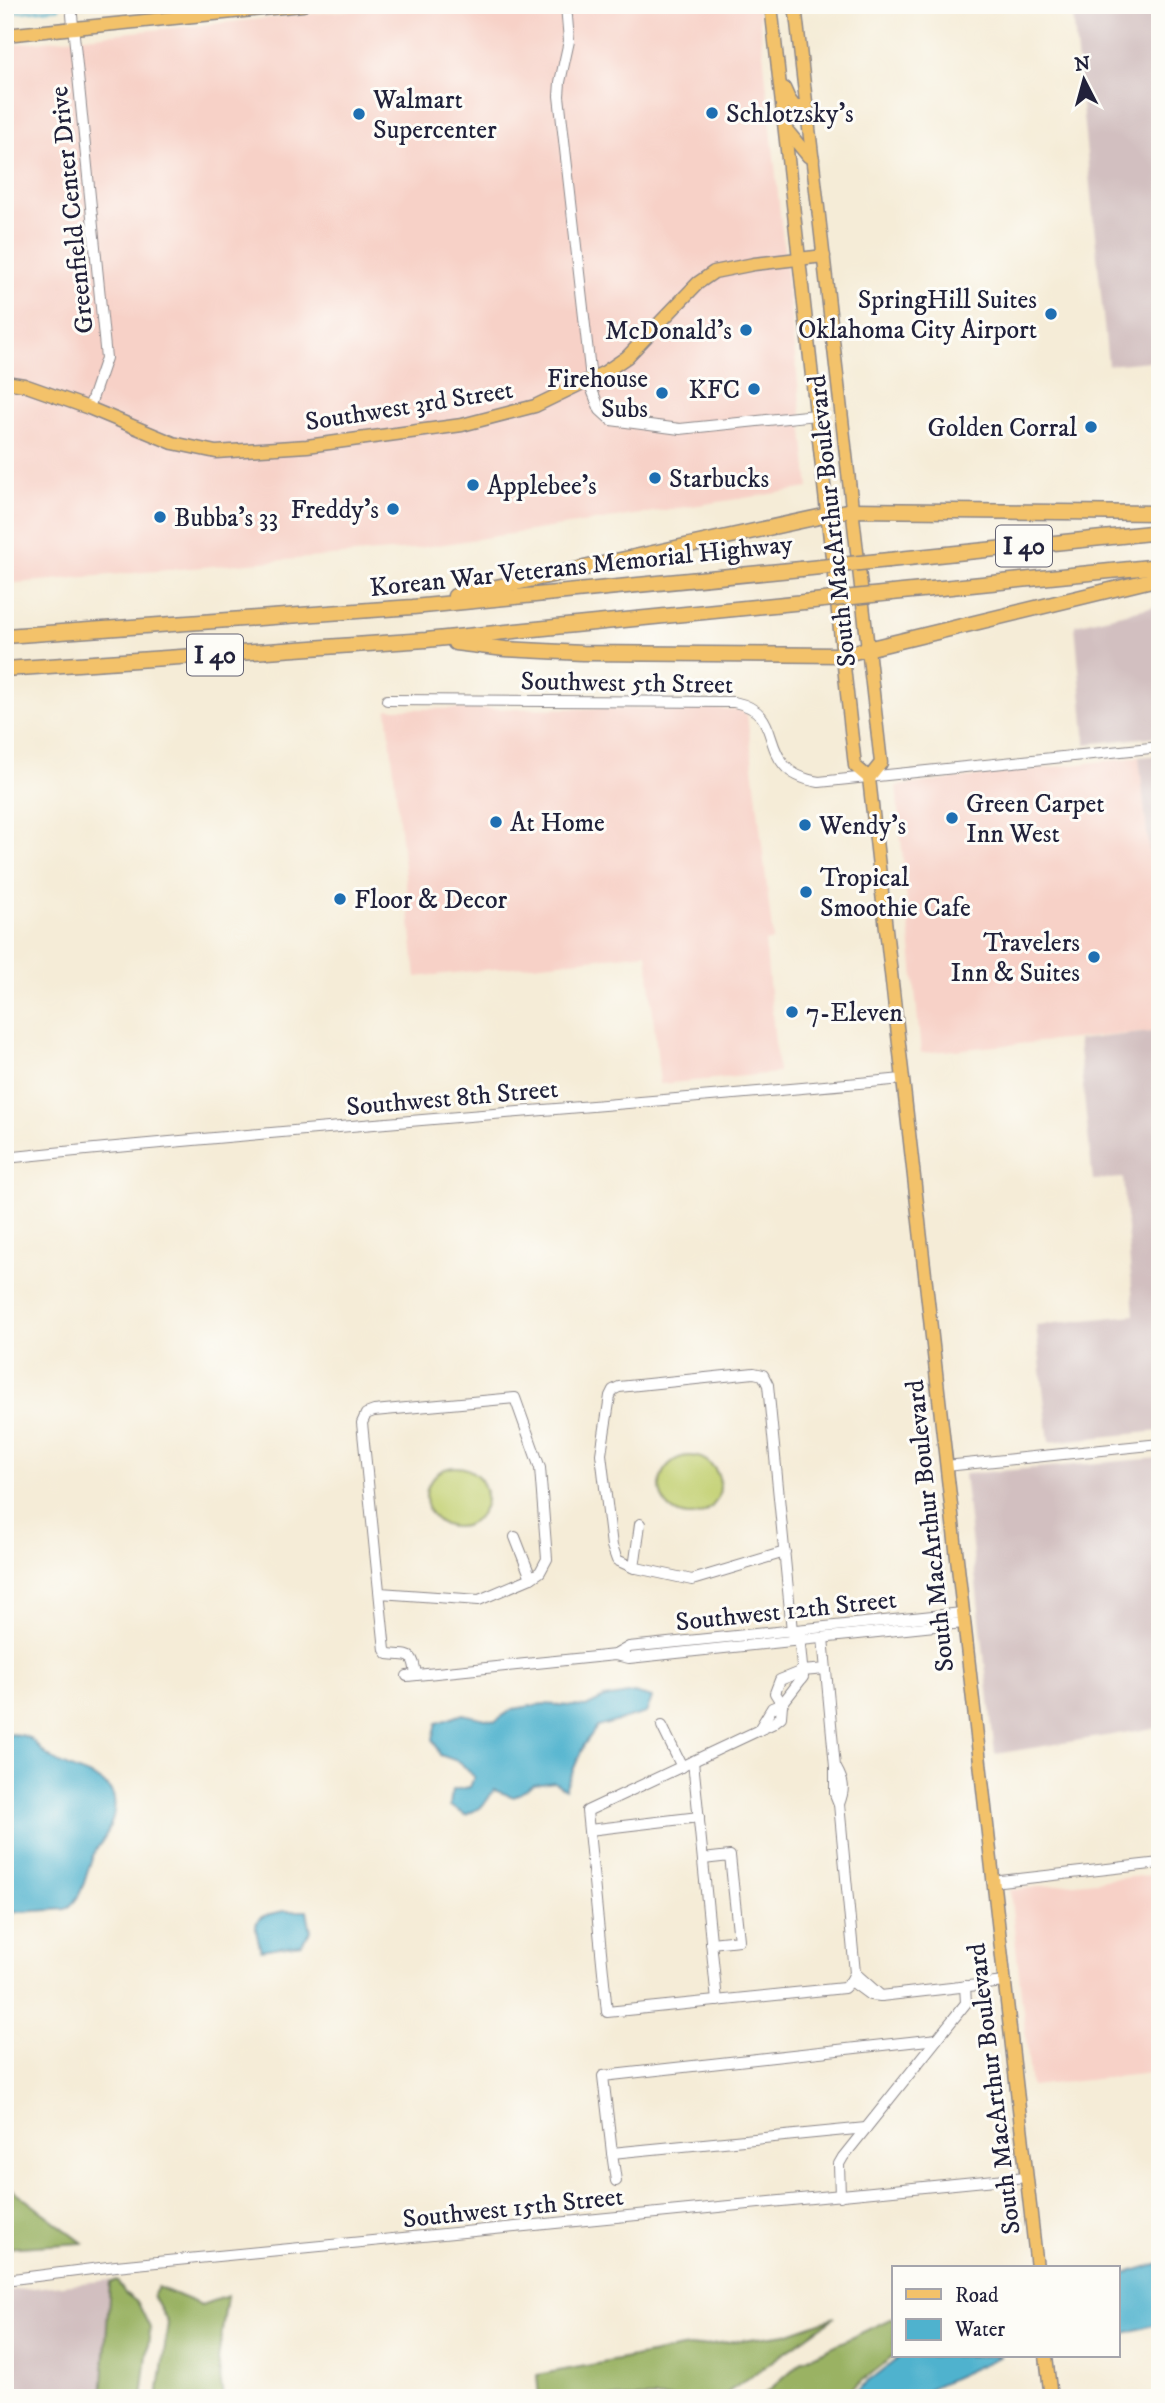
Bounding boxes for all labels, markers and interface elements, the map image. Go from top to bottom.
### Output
north arrow [1050,46,1120,116]
text: N [1073,52,1092,77]
place label: Walmart Supercenter [372,84,497,147]
street label: Greenfield Center Drive [43,85,102,335]
place label: Schlotzsky's [726,98,854,131]
marker: Schlotzsky's [704,105,720,121]
marker: Walmart Supercenter [351,106,367,122]
place label: SpringHill Suites Oklahoma City Airport [798,284,1037,347]
marker: SpringHill Suites Oklahoma City Airport [1043,306,1059,322]
place label: McDonald's [605,315,732,348]
marker: McDonald's [738,322,754,338]
place label: Firehouse Subs [547,363,648,426]
street label: South MacArthur Boulevard [801,373,864,668]
street label: Southwest 3rd Street [303,374,515,439]
place label: KFC [689,374,740,407]
marker: KFC [746,381,762,397]
marker: Firehouse Subs [654,385,670,401]
place label: Golden Corral [928,412,1077,445]
marker: Golden Corral [1083,419,1099,435]
place label: Starbucks [669,463,769,496]
place label: Applebee's [487,470,597,503]
marker: Starbucks [647,470,663,486]
marker: Applebee's [465,477,481,493]
place label: Freddy's [290,494,379,527]
marker: Freddy's [385,501,401,517]
place label: Bubba's 33 [174,502,278,535]
marker: Bubba's 33 [152,509,168,525]
road number: I 40 [996,526,1052,566]
street label: Korean War Veterans Memorial Highway [368,528,795,605]
road number: I 40 [187,634,243,676]
street label: Southwest 5th Street [520,665,734,702]
place label: Green Carpet Inn West [966,788,1105,851]
place label: At Home [510,807,605,840]
place label: Wendy's [818,810,906,843]
marker: Green Carpet Inn West [944,810,960,826]
marker: At Home [488,814,504,830]
marker: Wendy's [797,817,813,833]
place label: Tropical Smoothie Cafe [820,862,971,925]
place label: Floor & Decor [354,884,508,917]
marker: Tropical Smoothie Cafe [798,884,814,900]
marker: Floor & Decor [332,891,348,907]
place label: Travelers Inn & Suites [950,927,1080,990]
marker: Travelers Inn & Suites [1086,949,1102,965]
place label: 7-Eleven [806,997,903,1030]
marker: 7-Eleven [784,1004,800,1020]
street label: Southwest 8th Street [345,1073,559,1124]
street label: South MacArthur Boulevard [899,1378,962,1673]
street label: Southwest 12th Street [674,1583,898,1640]
street label: South MacArthur Boulevard [960,1941,1029,2236]
street label: Southwest 15th Street [401,2180,625,2236]
legend [892,2266,1120,2358]
text: Road [955,2283,999,2309]
text: Water [954,2317,1005,2343]

